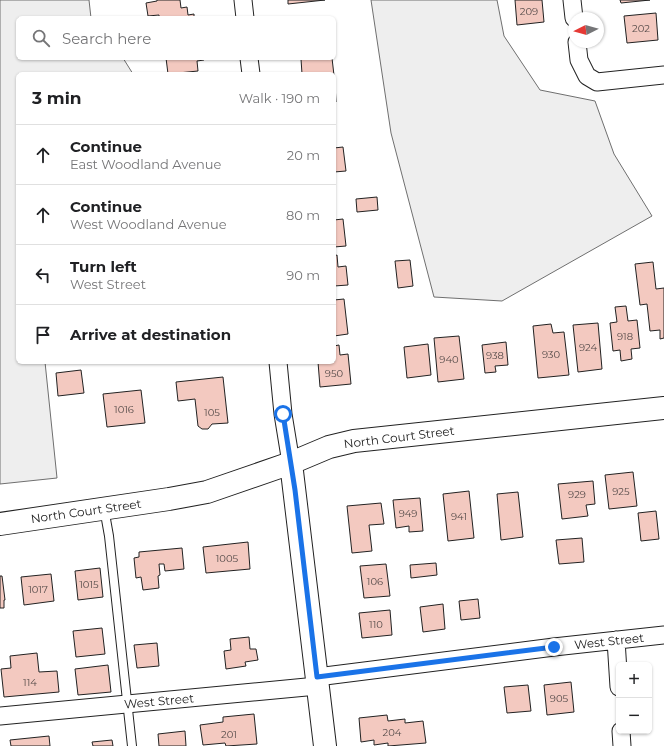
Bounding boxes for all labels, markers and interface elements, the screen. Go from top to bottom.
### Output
house number: 209 [520,5,538,18]
north arrow [568,12,604,48]
search box [16,16,336,60]
house number: 202 [632,22,650,35]
icon: search [30,27,52,49]
text: Search here [62,29,151,48]
text: 3 min [32,88,82,108]
text: Walk · 190 m [239,90,320,106]
text: Continue [70,137,142,156]
icon: ahead [32,144,54,166]
text: 20 m [287,147,320,163]
text: East Woodland Avenue [70,156,221,172]
text: Continue [70,197,142,216]
icon: ahead [32,204,54,226]
text: 80 m [286,207,320,223]
text: West Woodland Avenue [70,216,227,232]
text: Turn left [70,257,137,276]
icon: left [32,264,54,286]
text: 90 m [286,267,320,283]
text: West Street [70,276,146,292]
icon: arrive [32,324,54,346]
text: Arrive at destination [70,325,231,344]
house number: 918 [617,330,633,343]
house number: 924 [579,341,597,354]
house number: 930 [542,348,561,361]
house number: 938 [486,349,504,362]
house number: 940 [439,353,459,366]
house number: 950 [325,367,344,380]
house number: 1016 [114,403,134,416]
route start [274,405,292,423]
house number: 105 [204,406,220,419]
street label: North Court Street [343,423,455,451]
house number: 925 [612,485,630,498]
house number: 929 [568,488,586,501]
street label: North Court Street [30,496,142,526]
house number: 949 [399,507,417,520]
house number: 941 [451,510,467,523]
house number: 1005 [216,552,239,565]
house number: 106 [367,575,383,588]
house number: 1015 [79,578,99,591]
house number: 1017 [28,583,48,596]
house number: 110 [369,618,383,631]
street label: West Street [573,630,645,652]
route end [545,638,563,656]
map controls [616,662,652,734]
button: + [616,662,652,698]
house number: 114 [23,676,37,689]
street label: West Street [123,690,195,712]
house number: 905 [550,692,569,705]
button: − [616,698,652,734]
house number: 204 [383,726,402,739]
house number: 201 [221,728,237,741]

